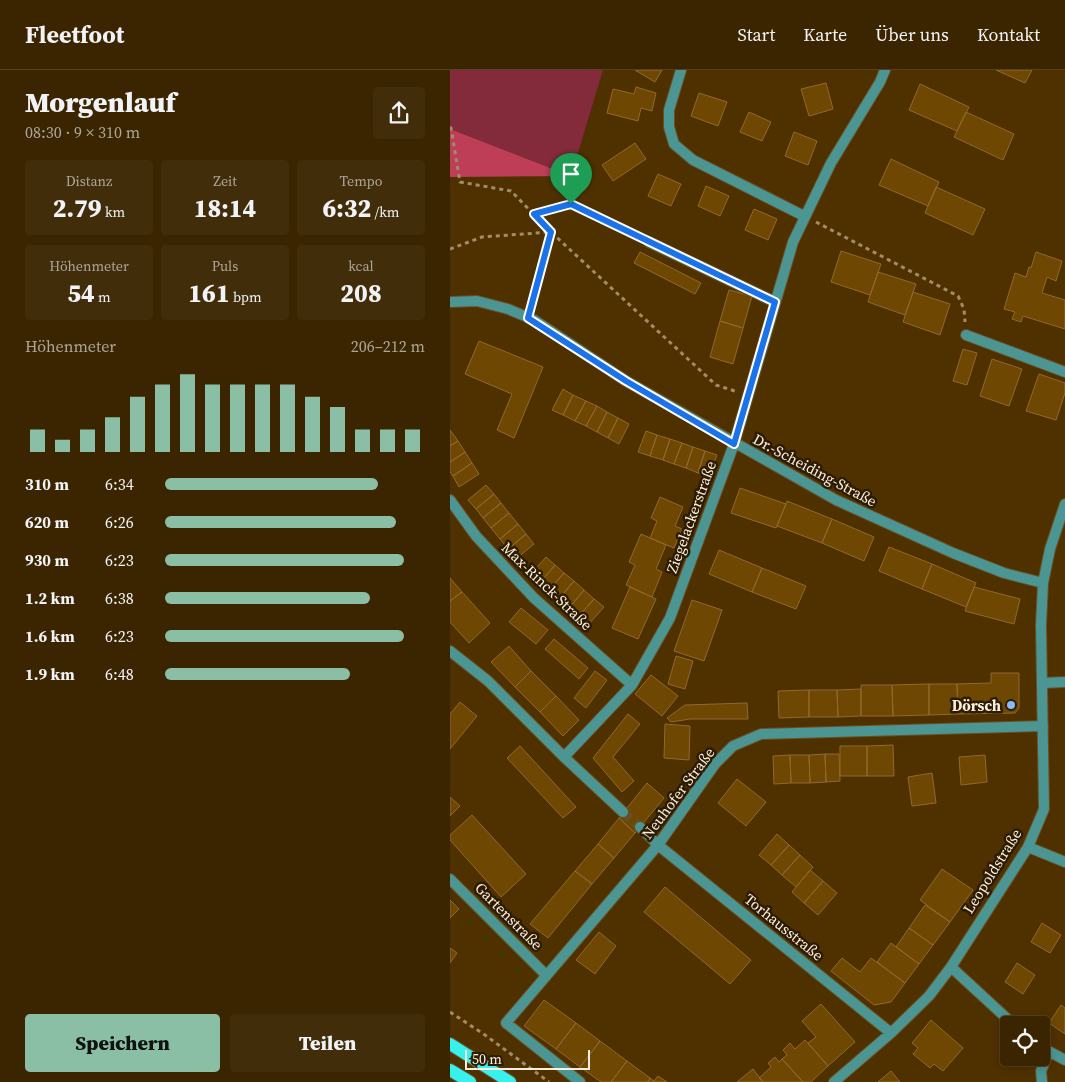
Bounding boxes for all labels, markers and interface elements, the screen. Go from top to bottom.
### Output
text: Fleetfoot [25,18,124,51]
text: Start [738,22,775,47]
text: Karte [803,22,847,47]
text: Über uns [875,22,949,47]
text: Kontakt [977,22,1040,47]
text: Morgenlauf [25,83,176,121]
button: share [373,87,425,139]
text: 08:30 · 9 × 310 m [25,121,140,143]
pin [550,153,592,204]
icon: arrive [557,160,585,188]
text: Distanz [66,171,112,191]
text: Zeit [213,171,237,191]
text: Tempo [340,171,382,191]
text: 2.79 [53,191,102,225]
text: 18:14 [194,191,256,225]
text: 6:32 [323,191,371,225]
text: km [102,202,125,222]
text: /km [371,202,399,222]
text: Höhenmeter [49,256,129,276]
text: Puls [212,256,238,276]
text: kcal [348,256,374,276]
text: 54 [67,276,95,310]
text: 161 [188,276,230,310]
text: 208 [340,276,382,310]
text: m [95,287,111,307]
text: bpm [230,287,262,307]
text: Höhenmeter [25,335,116,357]
text: 206–212 m [351,335,425,357]
street label: Dr.-Scheiding-Straße [749,428,881,512]
street label: Ziegelackerstraße [661,458,721,576]
text: 310 m [25,473,69,495]
text: 6:34 [105,473,134,495]
text: 620 m [25,511,69,533]
text: 6:26 [105,511,134,533]
street label: Max-Rinck-Straße [497,537,597,635]
text: 930 m [25,549,69,571]
text: 6:23 [105,549,134,571]
text: 1.2 km [25,587,75,609]
text: 6:38 [105,587,134,609]
text: 1.6 km [25,625,75,647]
text: 6:23 [105,625,134,647]
text: 1.9 km [25,663,75,685]
text: 6:48 [105,663,134,685]
place label: Dörsch [952,695,1001,716]
marker: Dörsch [1005,699,1017,711]
street label: Neuhofer Straße [637,743,720,843]
street label: Leopoldstraße [958,824,1027,917]
street label: Gartenstraße [471,878,548,955]
street label: Torhausstraße [740,889,828,966]
button: Speichern [25,1014,220,1072]
button: Teilen [230,1014,425,1072]
map controls [1000,1016,1050,1066]
button: locate [1000,1016,1050,1066]
scale bar [465,1047,590,1070]
text: 50 m [472,1049,502,1069]

